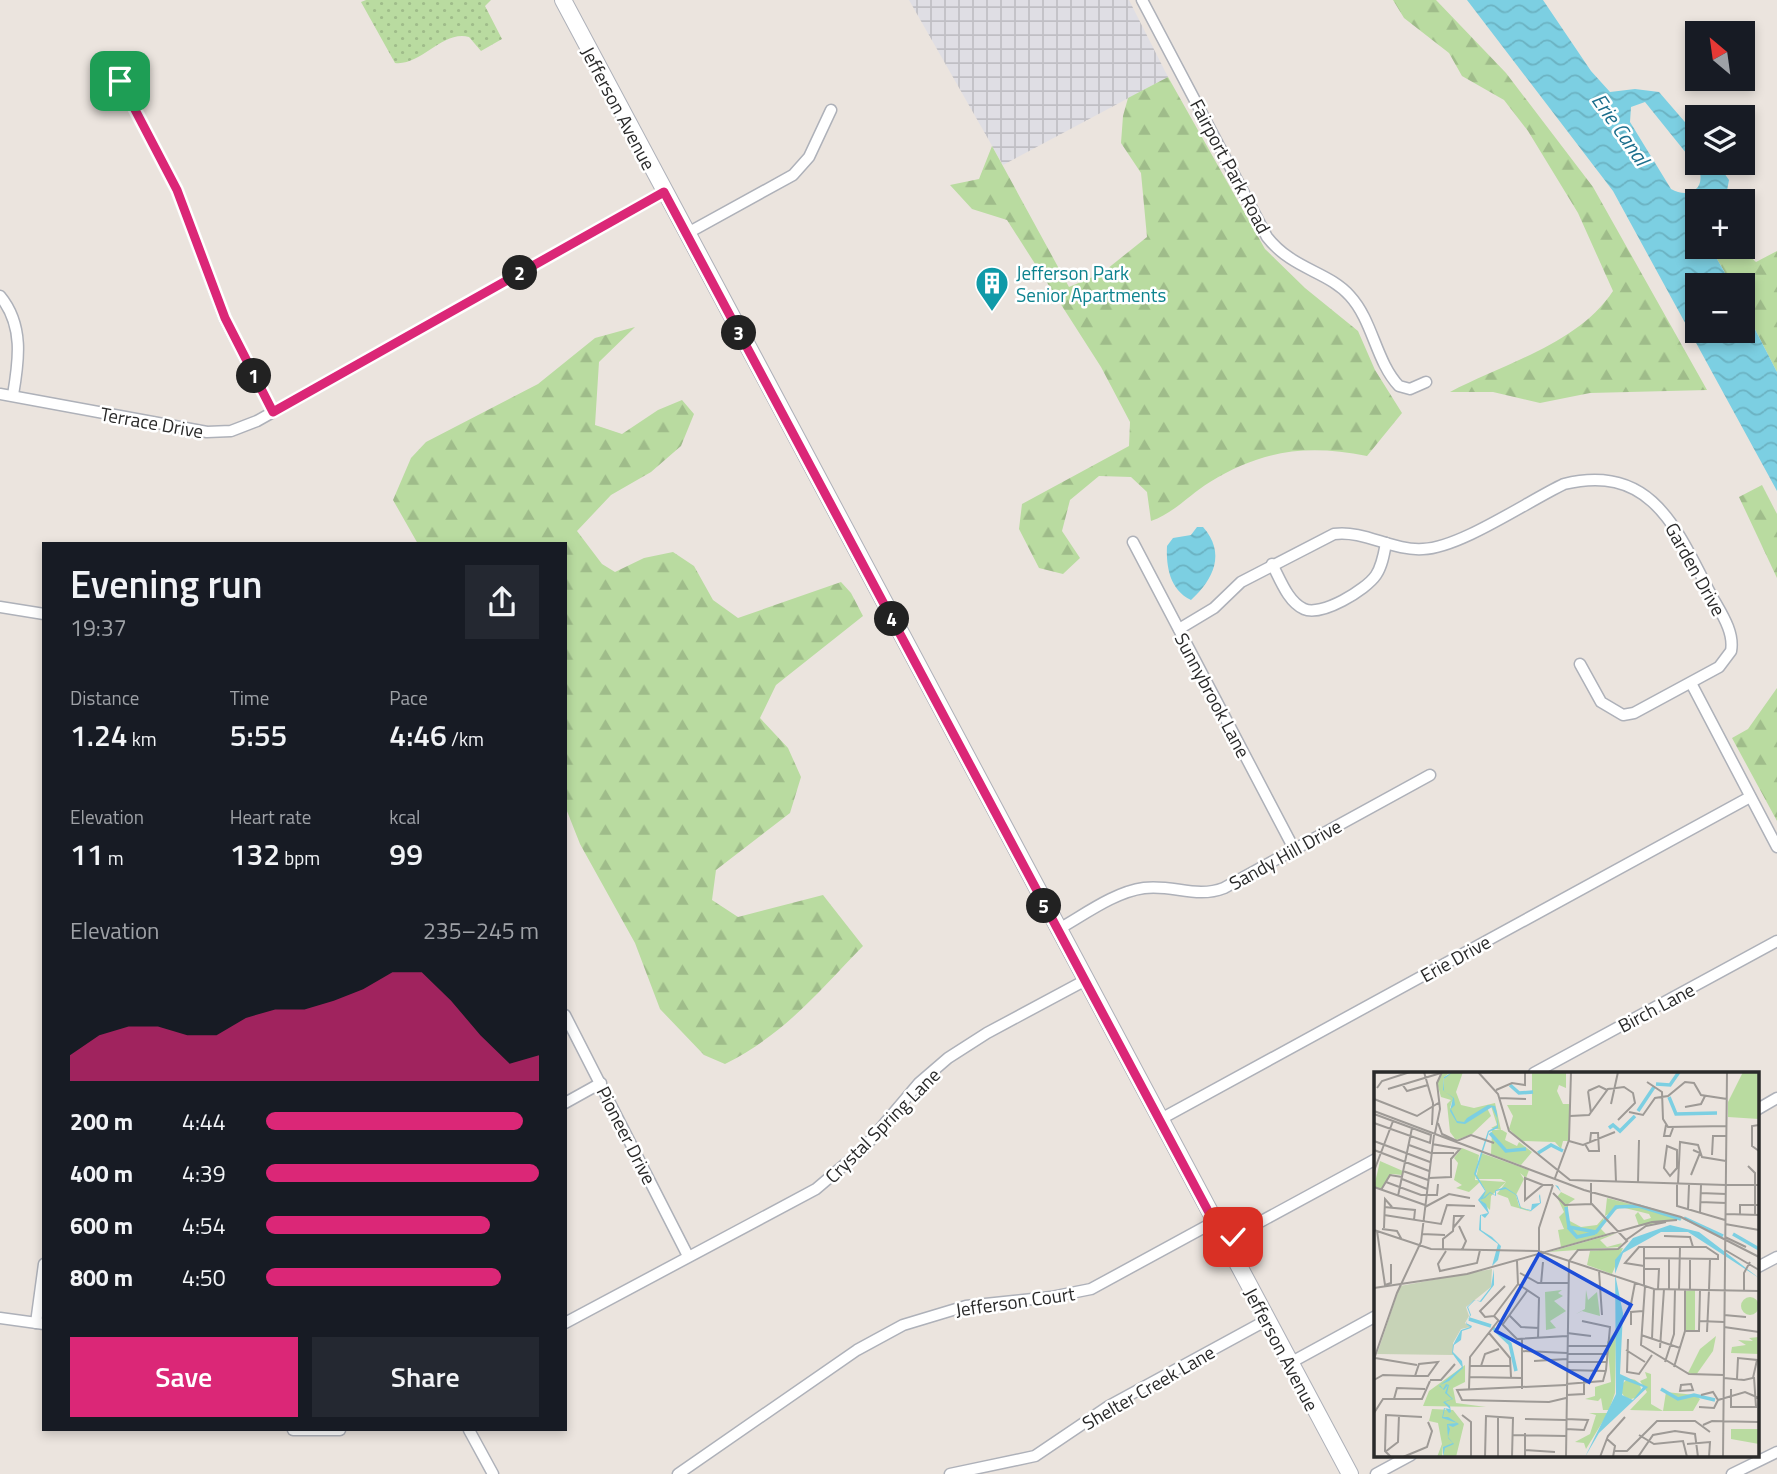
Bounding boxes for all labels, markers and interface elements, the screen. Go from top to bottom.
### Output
north arrow [1685,21,1755,91]
map controls [1685,21,1755,343]
street label: Jefferson Avenue [574,41,664,175]
pin [90,51,150,111]
icon: arrive [101,62,139,100]
water label: Erie Canal [1584,86,1659,174]
street label: Fairport Park Road [1183,94,1279,238]
button: layers [1685,105,1755,175]
button: + [1685,189,1755,259]
pin: 2 [503,256,538,290]
text: 2 [514,258,525,287]
place label: Jefferson Park Senior Apartments [1016,258,1166,309]
building icon: Jefferson Park Senior Apartments [973,264,1011,313]
button: − [1685,273,1755,343]
pin: 3 [722,316,756,350]
text: 3 [733,318,744,347]
pin: 1 [236,358,272,394]
text: 1 [248,361,259,390]
street label: Terrace Drive [98,399,206,445]
street label: Garden Drive [1658,517,1734,621]
text: Evening run [70,555,263,613]
button: share [465,565,539,639]
pin: 4 [874,602,910,636]
text: 4 [886,604,897,633]
text: 19:37 [70,610,127,645]
street label: Sunnybrook Lane [1168,627,1258,763]
text: Distance [70,683,139,712]
text: Time [230,683,269,712]
text: Pace [389,683,428,712]
text: 1.24 [70,712,128,758]
text: 5:55 [230,712,287,758]
text: 4:46 [389,712,447,758]
text: km [128,724,157,753]
text: /km [447,724,484,753]
text: Elevation [70,802,144,831]
text: Heart rate [230,802,311,831]
text: kcal [389,802,420,831]
street label: Sandy Hill Drive [1223,811,1347,897]
text: 11 [70,831,104,877]
text: 132 [230,831,280,877]
text: 99 [389,831,423,877]
text: m [104,843,124,872]
text: bpm [280,843,320,872]
pin: 5 [1026,888,1062,923]
text: 5 [1038,891,1049,920]
text: Elevation [70,913,159,948]
text: 235–245 m [423,913,539,948]
street label: Erie Drive [1414,927,1496,989]
street label: Birch Lane [1612,975,1700,1039]
street label: Crystal Spring Lane [818,1061,946,1189]
inset map [1374,1072,1760,1456]
street label: Pioneer Drive [590,1081,664,1189]
text: 200 m [70,1104,133,1139]
text: 4:44 [182,1104,226,1139]
text: 400 m [70,1156,133,1191]
text: 4:39 [182,1156,226,1191]
pin [1203,1207,1263,1267]
text: 600 m [70,1208,133,1243]
text: 4:54 [182,1208,226,1243]
icon: check [1214,1218,1252,1256]
text: 800 m [70,1260,133,1295]
text: 4:50 [182,1260,226,1295]
street label: Jefferson Court [953,1278,1077,1324]
street label: Jefferson Avenue [1237,1282,1327,1416]
button: Save [70,1337,298,1417]
button: Share [312,1337,539,1417]
street label: Shelter Creek Lane [1076,1337,1220,1437]

